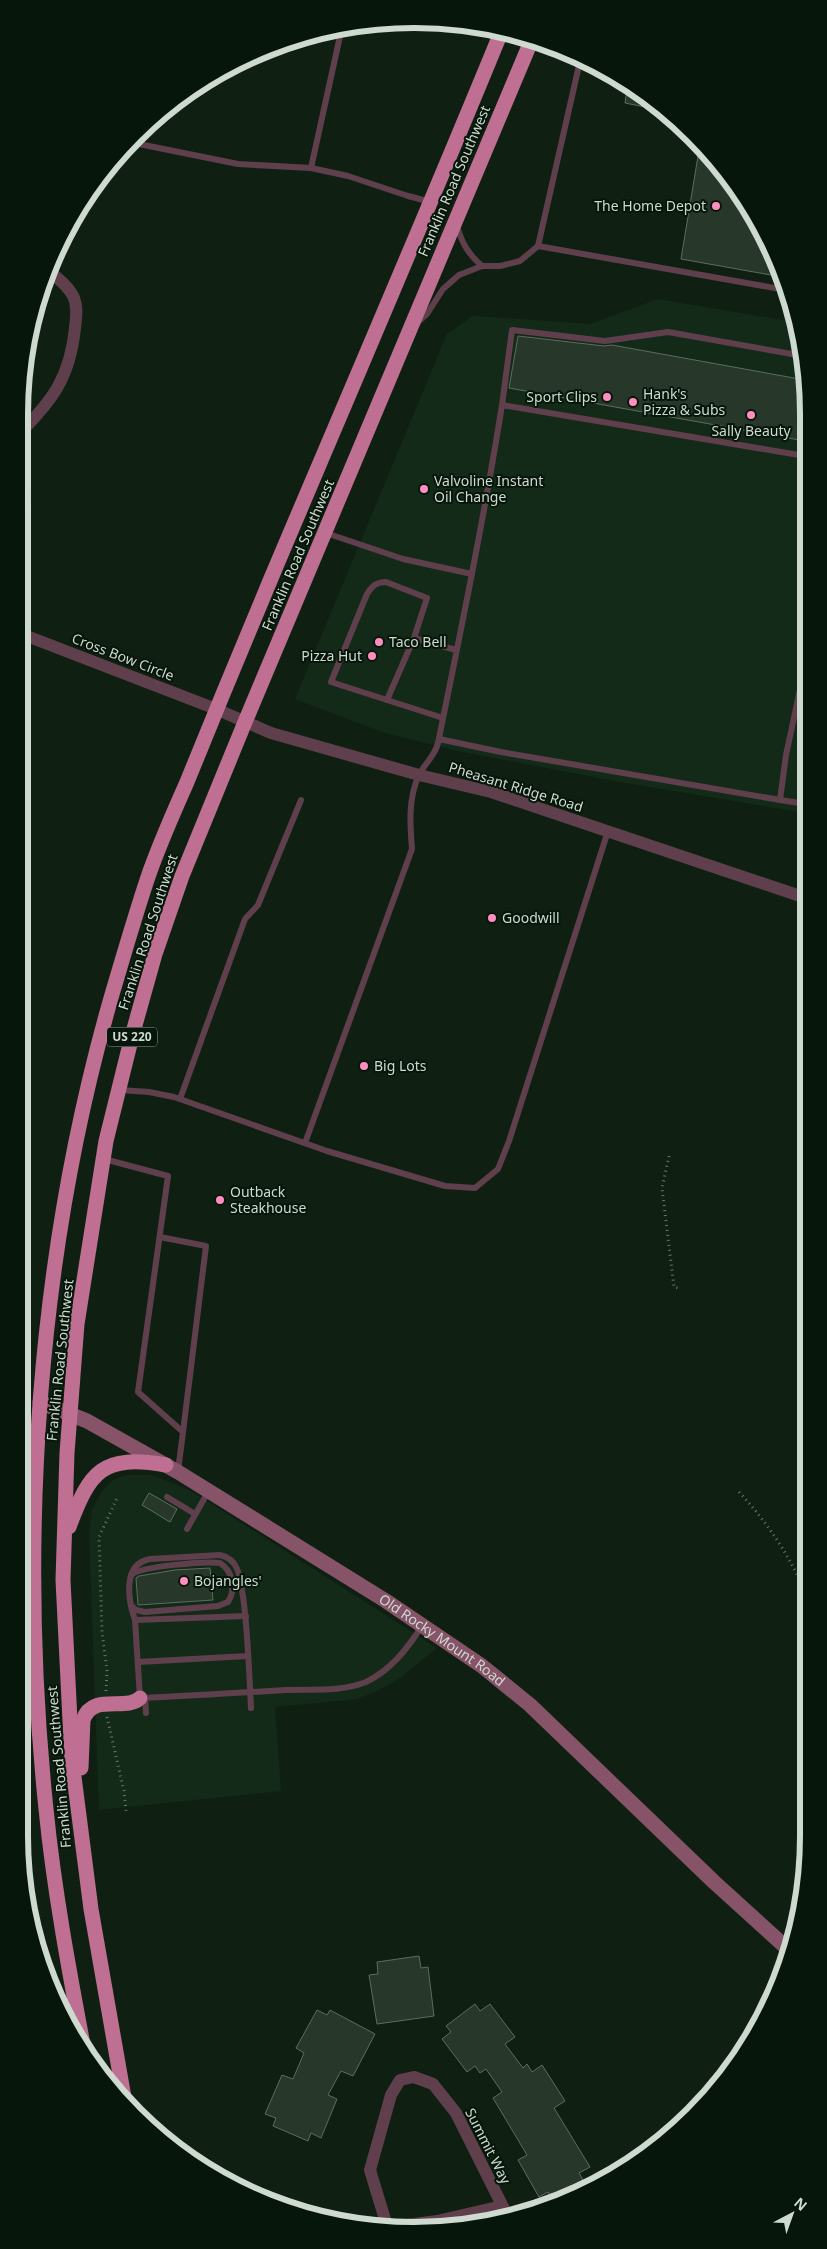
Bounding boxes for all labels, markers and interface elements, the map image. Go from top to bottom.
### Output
street label: Franklin Road Southwest [413,102,494,259]
place label: The Home Depot [594,196,706,215]
marker: The Home Depot [710,200,722,212]
place label: Hank's Pizza & Subs [643,384,726,419]
place label: Sport Clips [526,387,597,406]
marker: Sport Clips [601,391,613,403]
marker: Hank's Pizza & Subs [627,396,639,408]
marker: Sally Beauty [745,409,757,421]
place label: Sally Beauty [711,421,791,440]
place label: Valvoline Instant Oil Change [434,471,543,506]
street label: Franklin Road Southwest [257,476,338,633]
marker: Valvoline Instant Oil Change [418,483,430,495]
street label: Cross Bow Circle [69,628,177,685]
place label: Taco Bell [389,632,447,651]
marker: Taco Bell [373,636,385,648]
place label: Pizza Hut [301,646,362,665]
marker: Pizza Hut [366,650,378,662]
street label: Pheasant Ridge Road [447,757,586,816]
street label: Franklin Road Southwest [113,852,182,1012]
place label: Goodwill [502,908,560,927]
marker: Goodwill [486,912,498,924]
road number: US 220 [107,1028,157,1046]
place label: Big Lots [374,1056,427,1075]
marker: Big Lots [358,1060,370,1072]
place label: Outback Steakhouse [230,1182,306,1217]
marker: Outback Steakhouse [214,1194,226,1206]
street label: Franklin Road Southwest [42,1278,77,1442]
place label: Bojangles' [194,1571,262,1590]
marker: Bojangles' [178,1575,190,1587]
street label: Old Rocky Mount Road [376,1589,509,1690]
street label: Franklin Road Southwest [42,1685,75,1849]
street label: Summit Way [461,2105,516,2188]
north arrow [767,2189,817,2239]
text: N [790,2193,811,2215]

